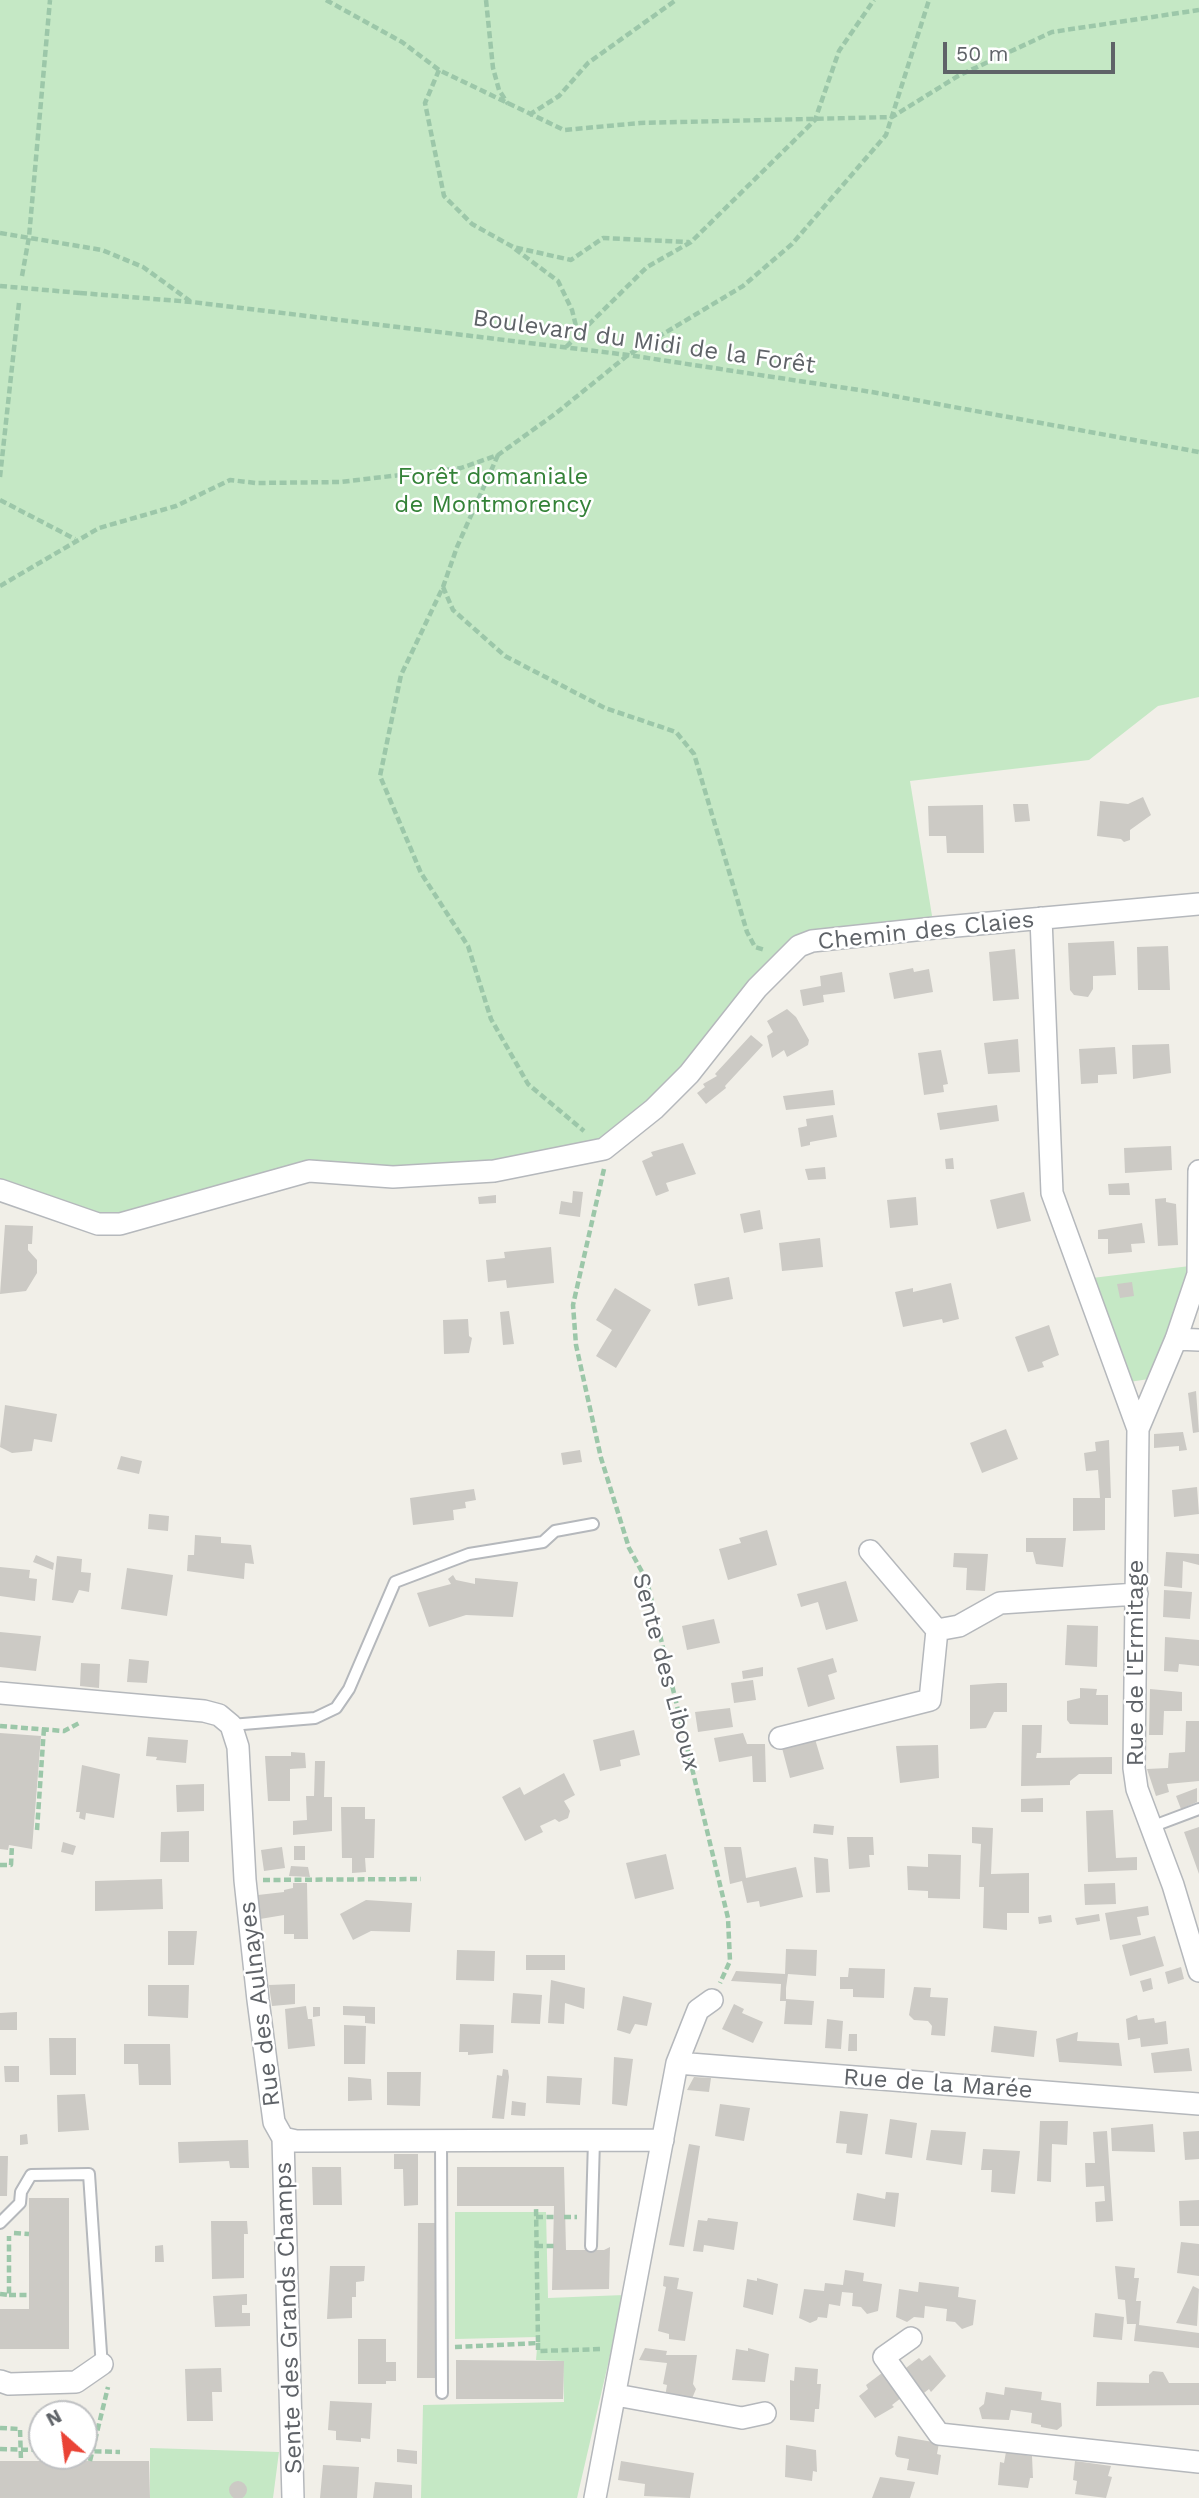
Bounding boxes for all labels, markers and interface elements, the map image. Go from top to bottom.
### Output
scale bar [947,28,1118,72]
text: 50 m [956,41,1008,66]
street label: Boulevard du Midi de la Forêt [471,304,817,380]
park label: Forêt domaniale de Montmorency [394,463,592,519]
street label: Chemin des Claies [816,905,1036,957]
street label: Rue de l'Ermitage [1122,1560,1150,1766]
street label: Sente des Liboux [626,1570,706,1774]
street label: Rue des Aulnayes [233,1900,287,2108]
street label: Rue de la Marée [842,2063,1034,2105]
street label: Sente des Grands Champs [269,2161,309,2475]
north arrow [28,2400,98,2470]
text: N [42,2404,65,2431]

